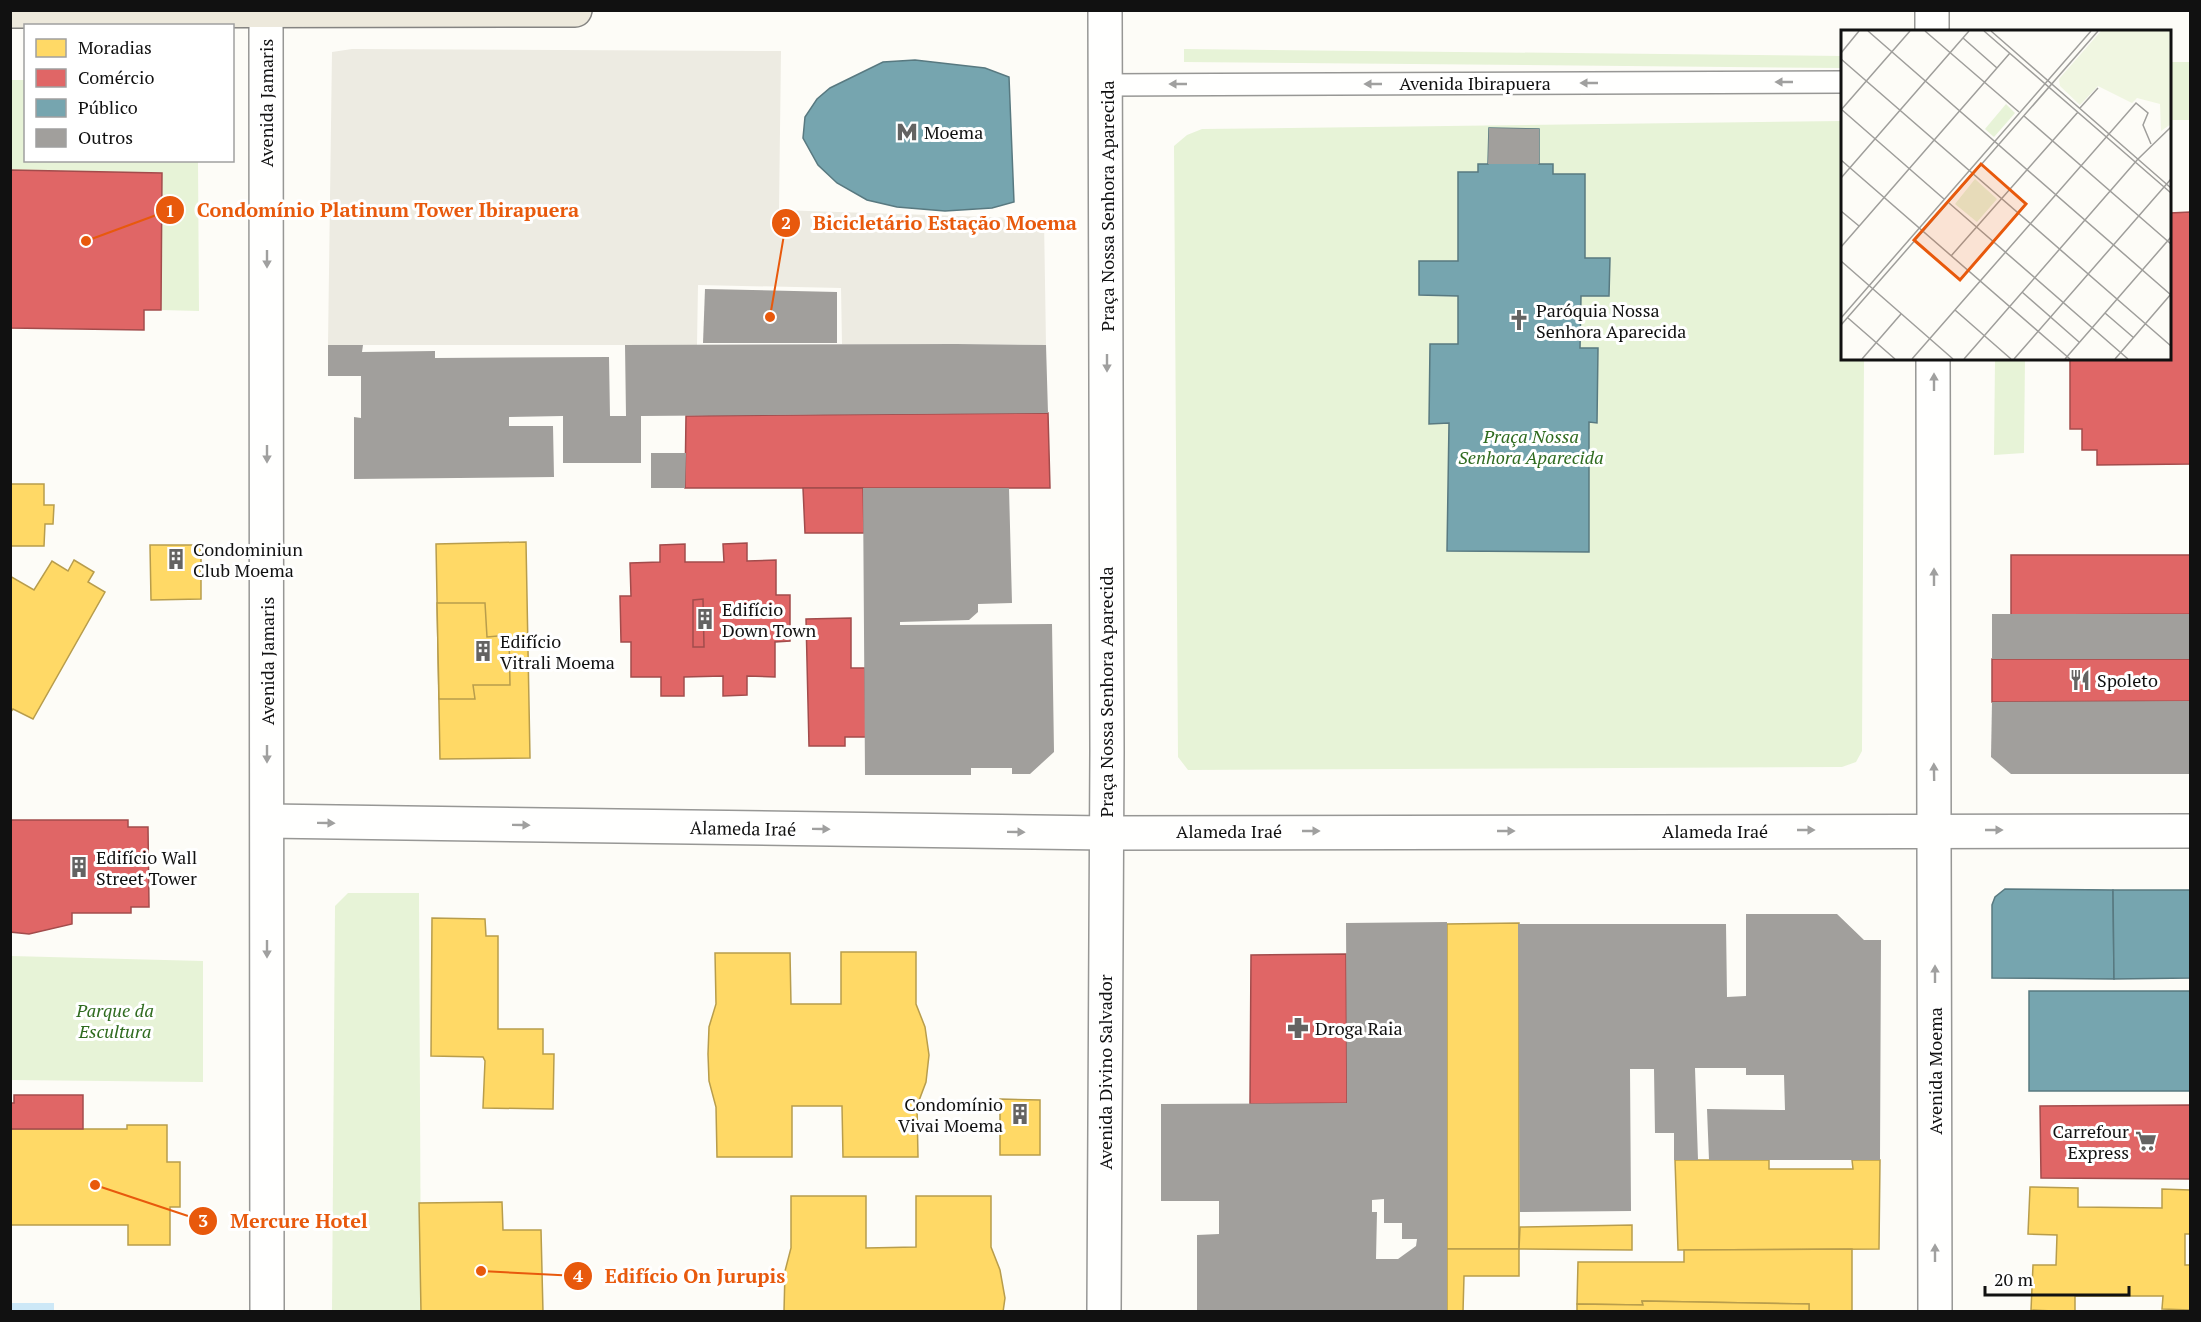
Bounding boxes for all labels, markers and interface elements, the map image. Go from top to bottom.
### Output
legend [24,24,234,162]
inset map [1841,30,2171,360]
text: Moradias [78,35,152,59]
street label: Avenida Jamaris [254,39,278,167]
text: Comércio [78,65,154,89]
street label: Avenida Ibirapuera [1399,71,1551,95]
one-way arrow [1775,77,1794,87]
one-way arrow [1580,78,1599,88]
one-way arrow [1364,79,1383,89]
street label: Praça Nossa Senhora Aparecida [1095,80,1119,332]
one-way arrow [1169,80,1188,89]
text: Público [78,95,138,119]
metro station icon: Moema [895,120,919,144]
place label: Moema [924,120,983,144]
text: Outros [78,125,133,149]
callout: Condomínio Platinum Tower Ibirapuera [155,191,591,229]
text: Condomínio Platinum Tower Ibirapuera [197,196,579,223]
text: 1 [165,198,175,222]
callout: Bicicletário Estação Moema [771,204,1089,242]
text: Bicicletário Estação Moema [813,209,1077,236]
text: 2 [781,210,791,234]
one-way arrow [262,249,272,268]
place label: Paróquia Nossa Senhora Aparecida [1536,298,1686,343]
church icon: Paróquia Nossa Senhora Aparecida [1507,308,1531,332]
one-way arrow [1102,353,1112,372]
one-way arrow [1929,372,1938,391]
park label: Praça Nossa Senhora Aparecida [1458,424,1604,469]
one-way arrow [262,444,272,463]
place label: Condominiun Club Moema [193,537,303,582]
building icon: Condominiun Club Moema [164,547,188,571]
street label: Praça Nossa Senhora Aparecida [1094,566,1118,818]
one-way arrow [1929,567,1939,586]
street label: Avenida Jamaris [255,597,279,725]
place label: Edifício Down Town [722,597,817,642]
building icon: Edifício Down Town [693,607,717,631]
place label: Edifício Vitrali Moema [500,629,615,674]
building icon: Edifício Vitrali Moema [471,639,495,663]
restaurant icon: Spoleto [2068,668,2092,692]
place label: Spoleto [2097,668,2158,692]
one-way arrow [262,744,272,763]
one-way arrow [1930,762,1939,781]
street label: Alameda Iraé [690,815,796,841]
one-way arrow [317,818,336,827]
street label: Alameda Iraé [1176,819,1282,843]
street label: Alameda Iraé [1662,819,1768,843]
one-way arrow [511,820,530,830]
one-way arrow [811,824,830,834]
one-way arrow [1796,825,1815,835]
one-way arrow [1984,825,2003,835]
one-way arrow [1301,826,1320,836]
one-way arrow [1496,826,1515,836]
one-way arrow [1006,827,1025,837]
place label: Edifício Wall Street Tower [96,845,197,890]
building icon: Edifício Wall Street Tower [67,855,91,879]
one-way arrow [262,939,272,958]
one-way arrow [1930,965,1940,984]
street label: Avenida Divino Salvador [1093,974,1117,1170]
park label: Parque da Escultura [75,998,154,1043]
street label: Avenida Moema [1923,1007,1947,1135]
pharmacy icon: Droga Raia [1286,1016,1310,1040]
place label: Droga Raia [1315,1016,1403,1040]
place label: Condomínio Vivai Moema [898,1092,1003,1137]
building icon: Condomínio Vivai Moema [1008,1102,1032,1126]
place label: Carrefour Express [2052,1119,2129,1164]
supermarket icon: Carrefour Express [2134,1129,2158,1153]
callout: Mercure Hotel [188,1202,379,1240]
text: Mercure Hotel [230,1207,368,1234]
text: 3 [198,1208,208,1232]
one-way arrow [1930,1244,1940,1263]
callout: Edifício On Jurupis [563,1257,797,1295]
scale bar [1985,1259,2129,1297]
text: Edifício On Jurupis [605,1262,785,1289]
text: 4 [573,1263,584,1287]
text: 20 m [1994,1267,2034,1291]

